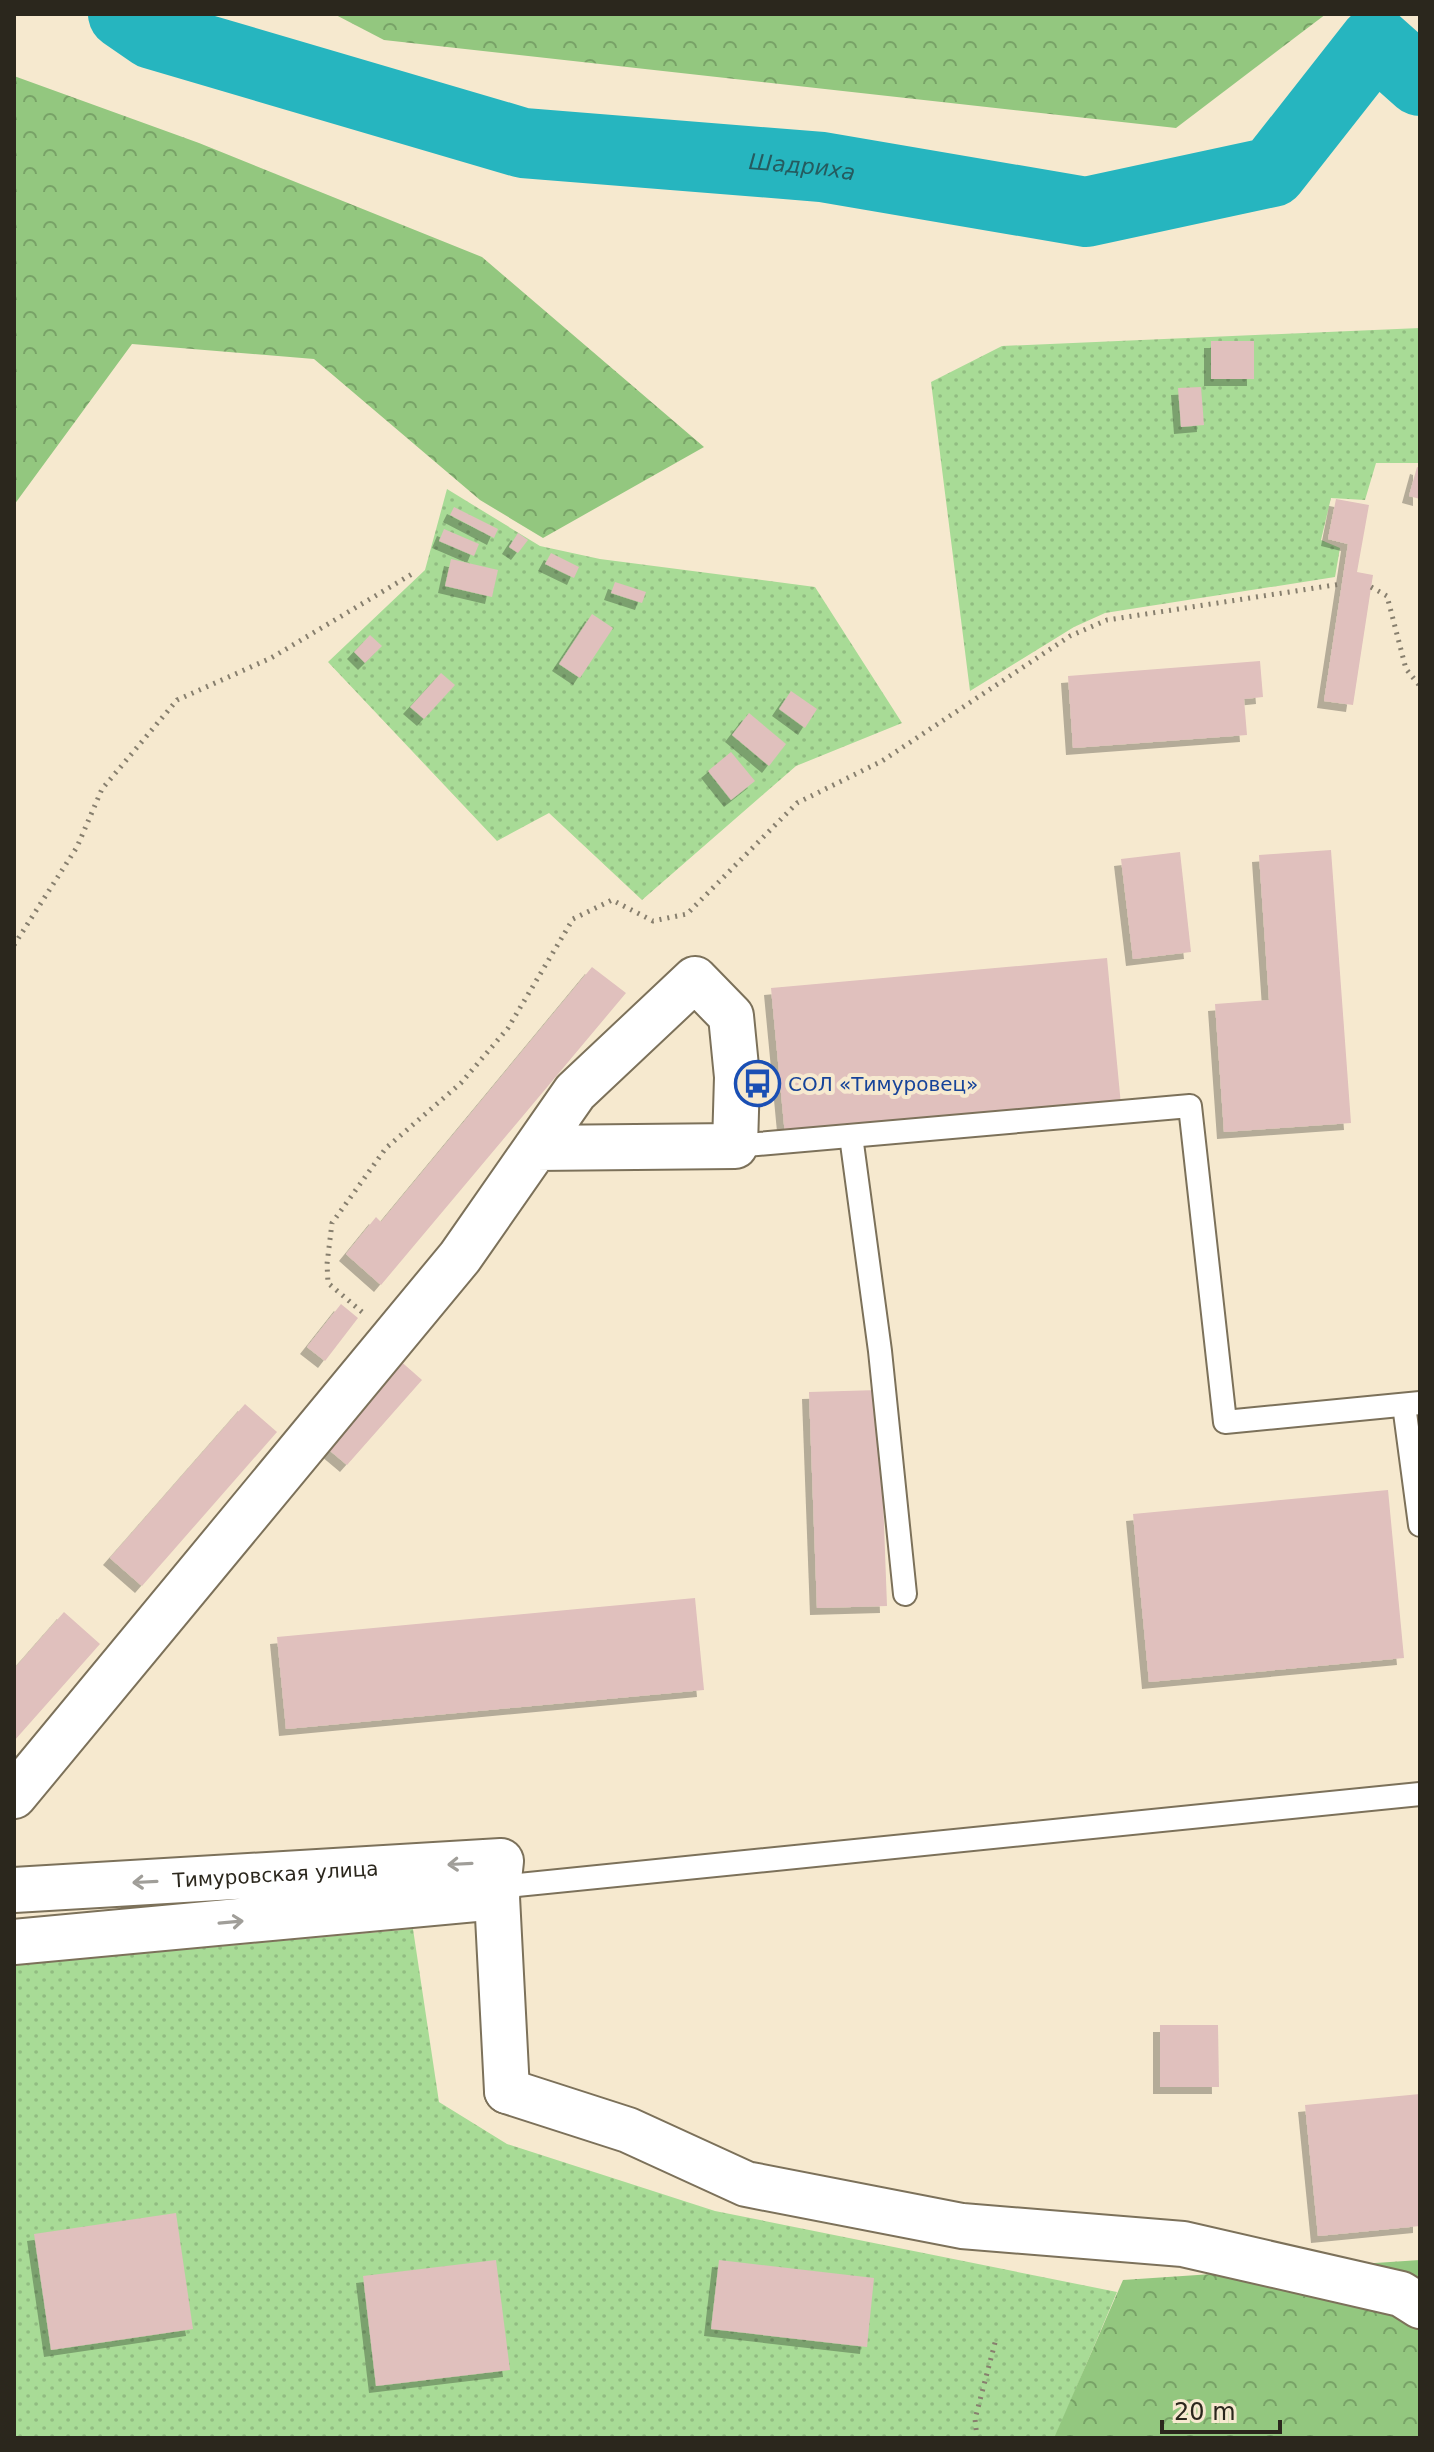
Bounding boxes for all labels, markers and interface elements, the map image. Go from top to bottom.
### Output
water label: Шадриха [748,149,857,185]
bus stop icon: СОЛ «Тимуровец» [733,1060,781,1108]
place label: СОЛ «Тимуровец» [788,1072,978,1096]
street label: Тимуровская улица [171,1856,379,1893]
one-way arrow [447,1856,474,1871]
one-way arrow [132,1875,159,1890]
one-way arrow [217,1914,244,1929]
scale bar [1162,2384,1280,2434]
text: 20 m [1174,2398,1236,2426]

